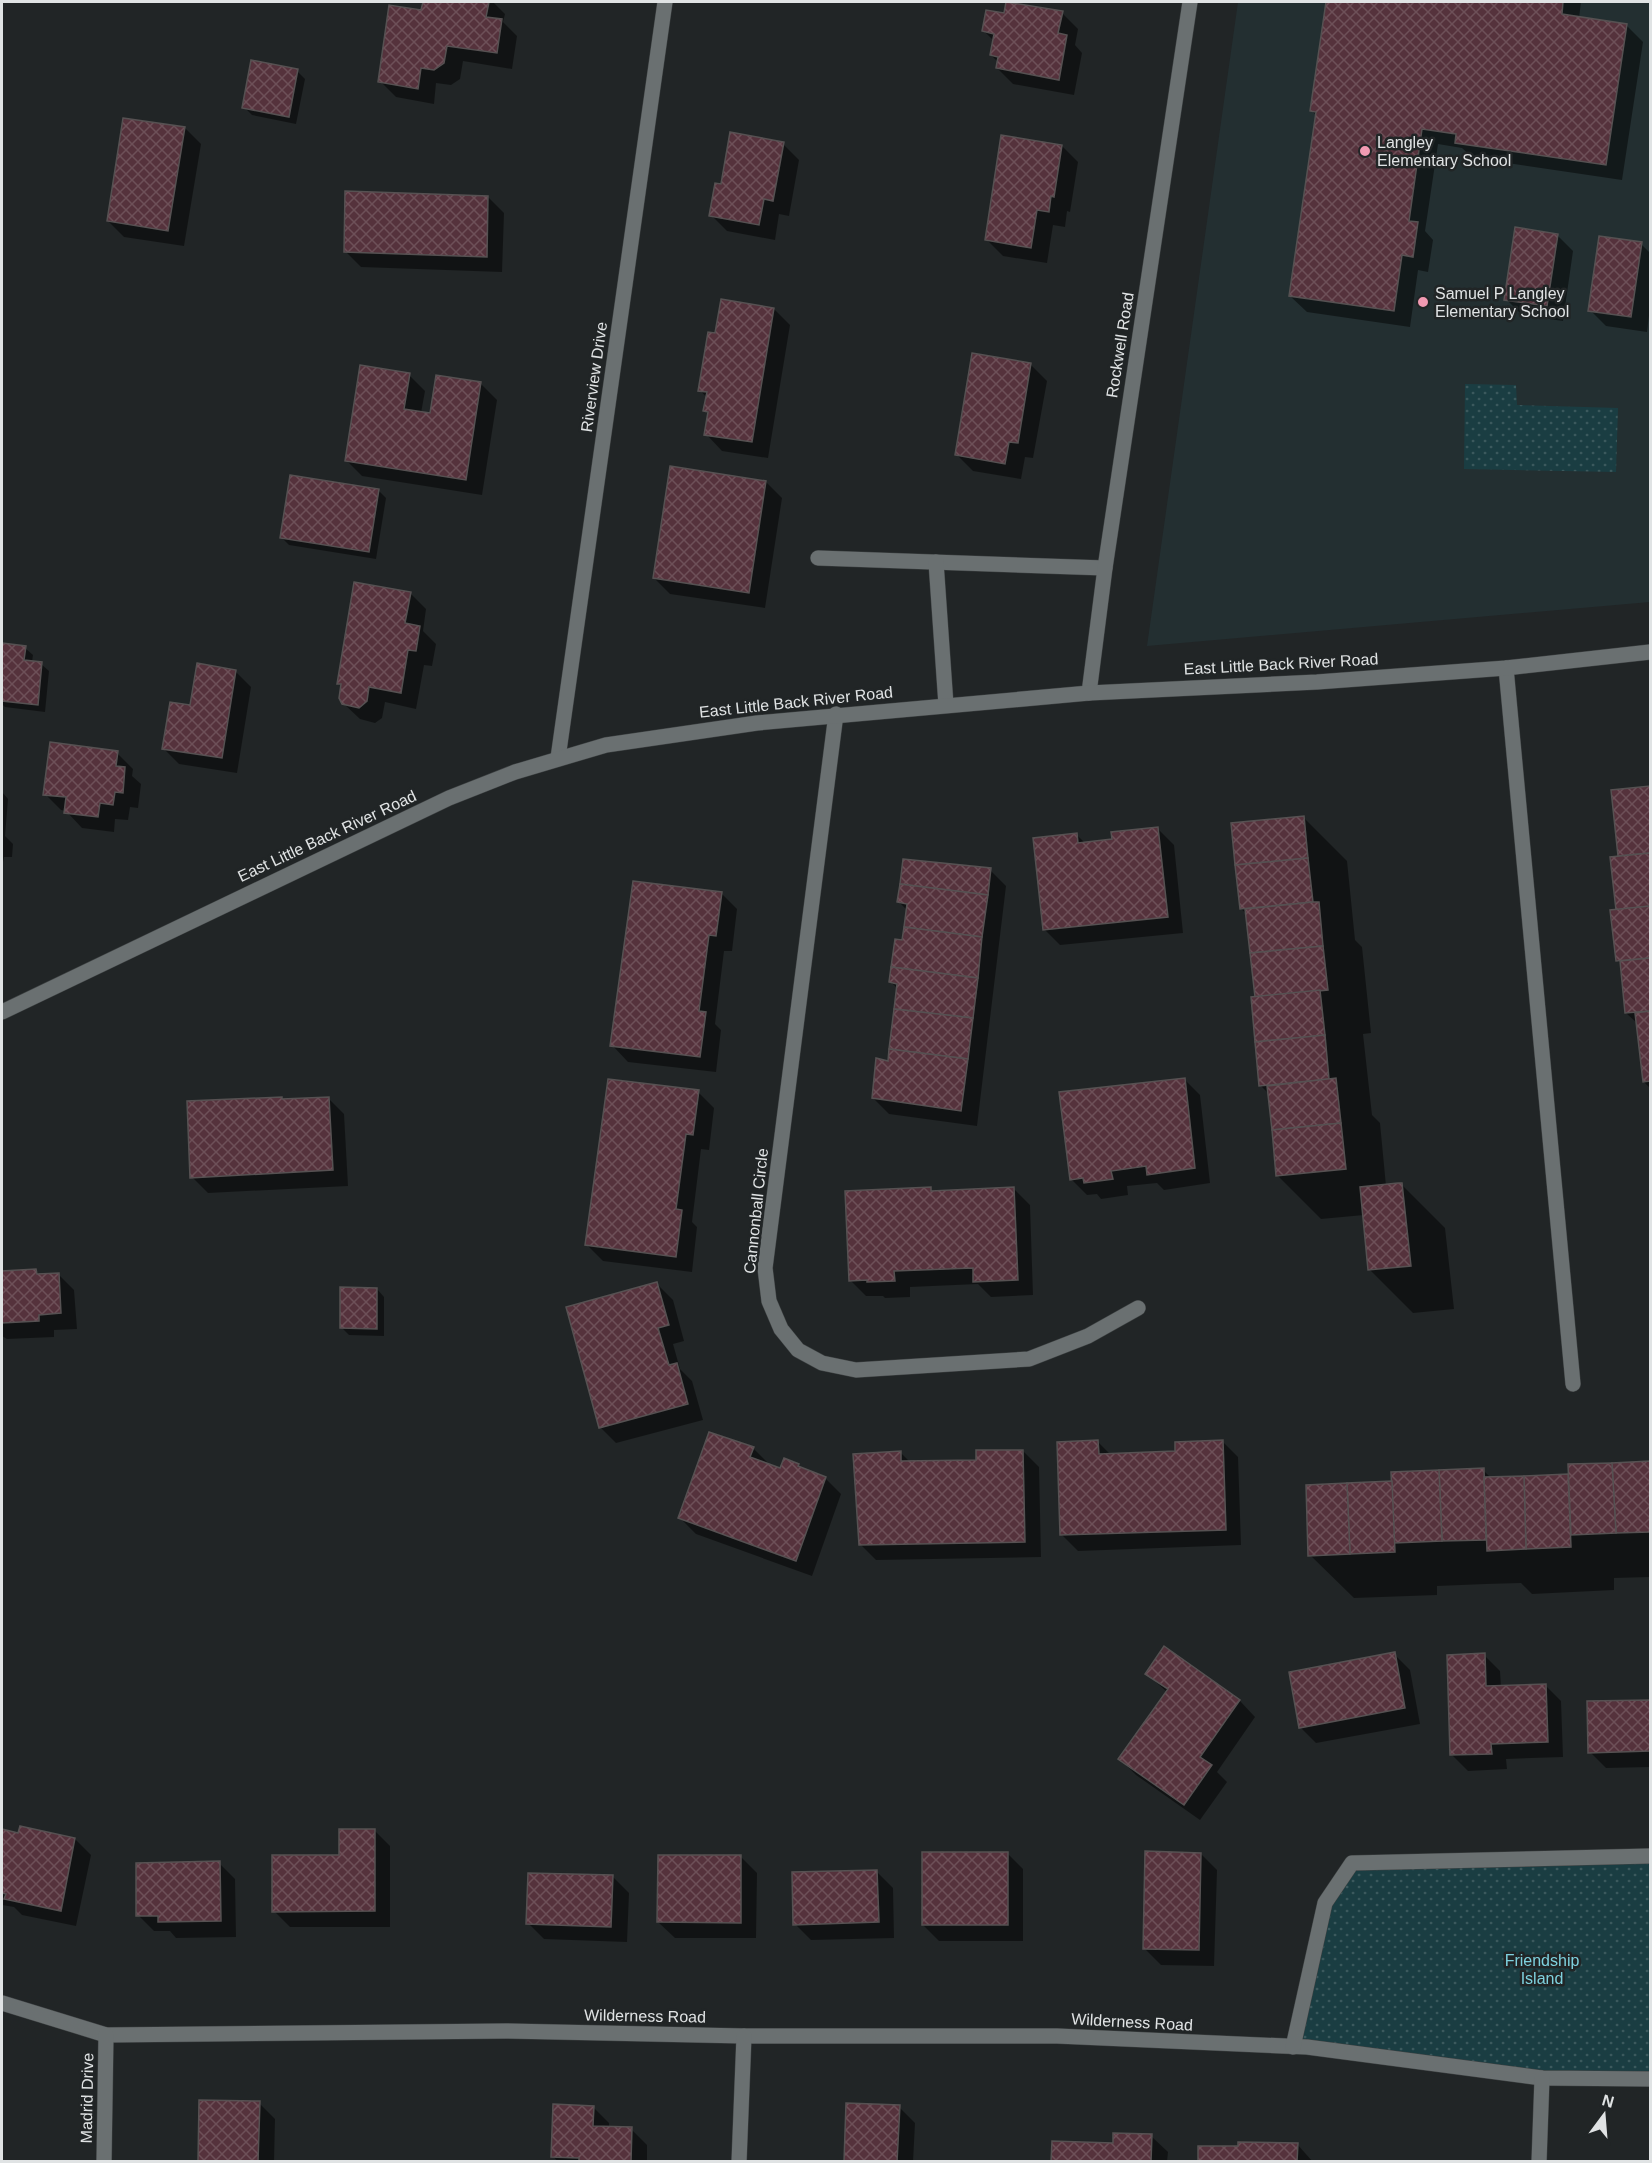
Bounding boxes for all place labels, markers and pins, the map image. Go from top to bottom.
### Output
place label: Langley Elementary School [1377,134,1511,169]
marker: Langley Elementary School [1358,144,1372,158]
place label: Samuel P Langley Elementary School [1435,285,1569,320]
marker: Samuel P Langley Elementary School [1416,295,1430,309]

